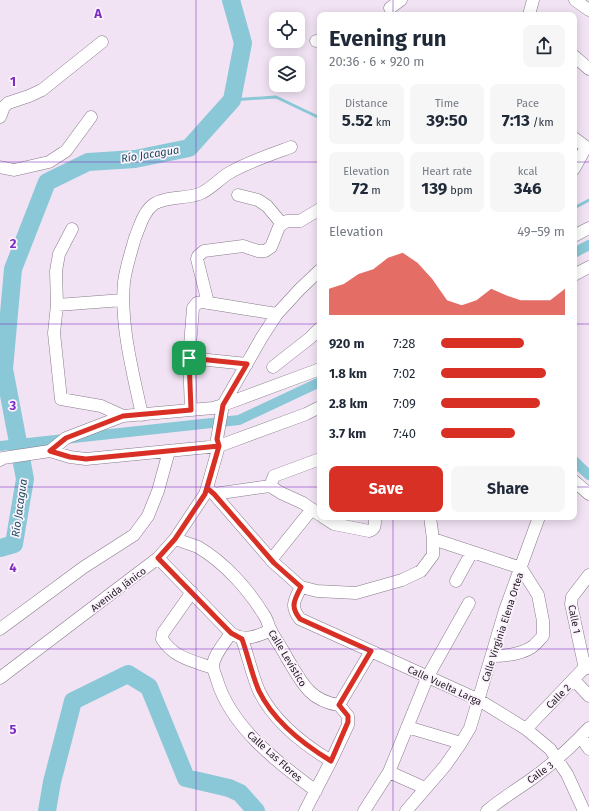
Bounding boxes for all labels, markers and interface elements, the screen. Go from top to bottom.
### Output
text: A [93,6,102,21]
map controls [269,12,305,92]
button: locate [269,12,305,48]
text: Evening run [329,25,446,52]
button: share [523,25,565,67]
text: 20:36 · 6 × 920 m [329,54,425,69]
button: layers [269,56,305,92]
text: 1 [10,74,16,89]
text: Distance [345,97,388,110]
text: Time [435,97,459,110]
text: Pace [516,97,539,110]
text: 5.52 [342,110,373,131]
text: 39:50 [426,110,468,131]
text: 7:13 [502,110,530,131]
text: km [373,116,391,129]
text: /km [530,116,554,129]
water label: Río Jacagua [120,143,180,166]
text: Elevation [343,165,389,178]
text: Heart rate [422,165,472,178]
text: kcal [518,165,538,178]
text: 72 [352,178,368,199]
text: 139 [421,178,447,199]
text: 346 [514,178,542,199]
text: m [368,184,381,197]
text: bpm [447,184,473,197]
text: Elevation [329,224,383,239]
text: 49–59 m [517,224,565,239]
text: 2 [10,236,17,251]
text: 920 m [329,336,364,351]
text: 7:28 [393,336,416,351]
pin [172,341,206,375]
icon: arrive [178,347,200,369]
text: 1.8 km [329,366,367,381]
text: 7:02 [393,366,415,381]
text: 2.8 km [329,396,368,411]
text: 7:09 [393,396,416,411]
text: 3 [9,398,17,413]
text: 3.7 km [329,426,366,441]
text: 7:40 [393,426,416,441]
button: Save [329,466,443,512]
button: Share [451,466,565,512]
water label: Río Jacagua [9,478,30,538]
text: 4 [9,560,17,575]
street label: Avenida Jánico [88,565,149,615]
street label: Calle Virginia Elena Ortea [480,571,526,683]
street label: Calle 1 [565,604,583,635]
street label: Calle Levístico [265,627,310,689]
street label: Calle Vuelta Larga [406,663,484,708]
street label: Calle 2 [544,682,573,711]
text: 5 [10,722,17,737]
street label: Calle Las Flores [244,729,304,785]
street label: Calle 3 [525,759,556,786]

